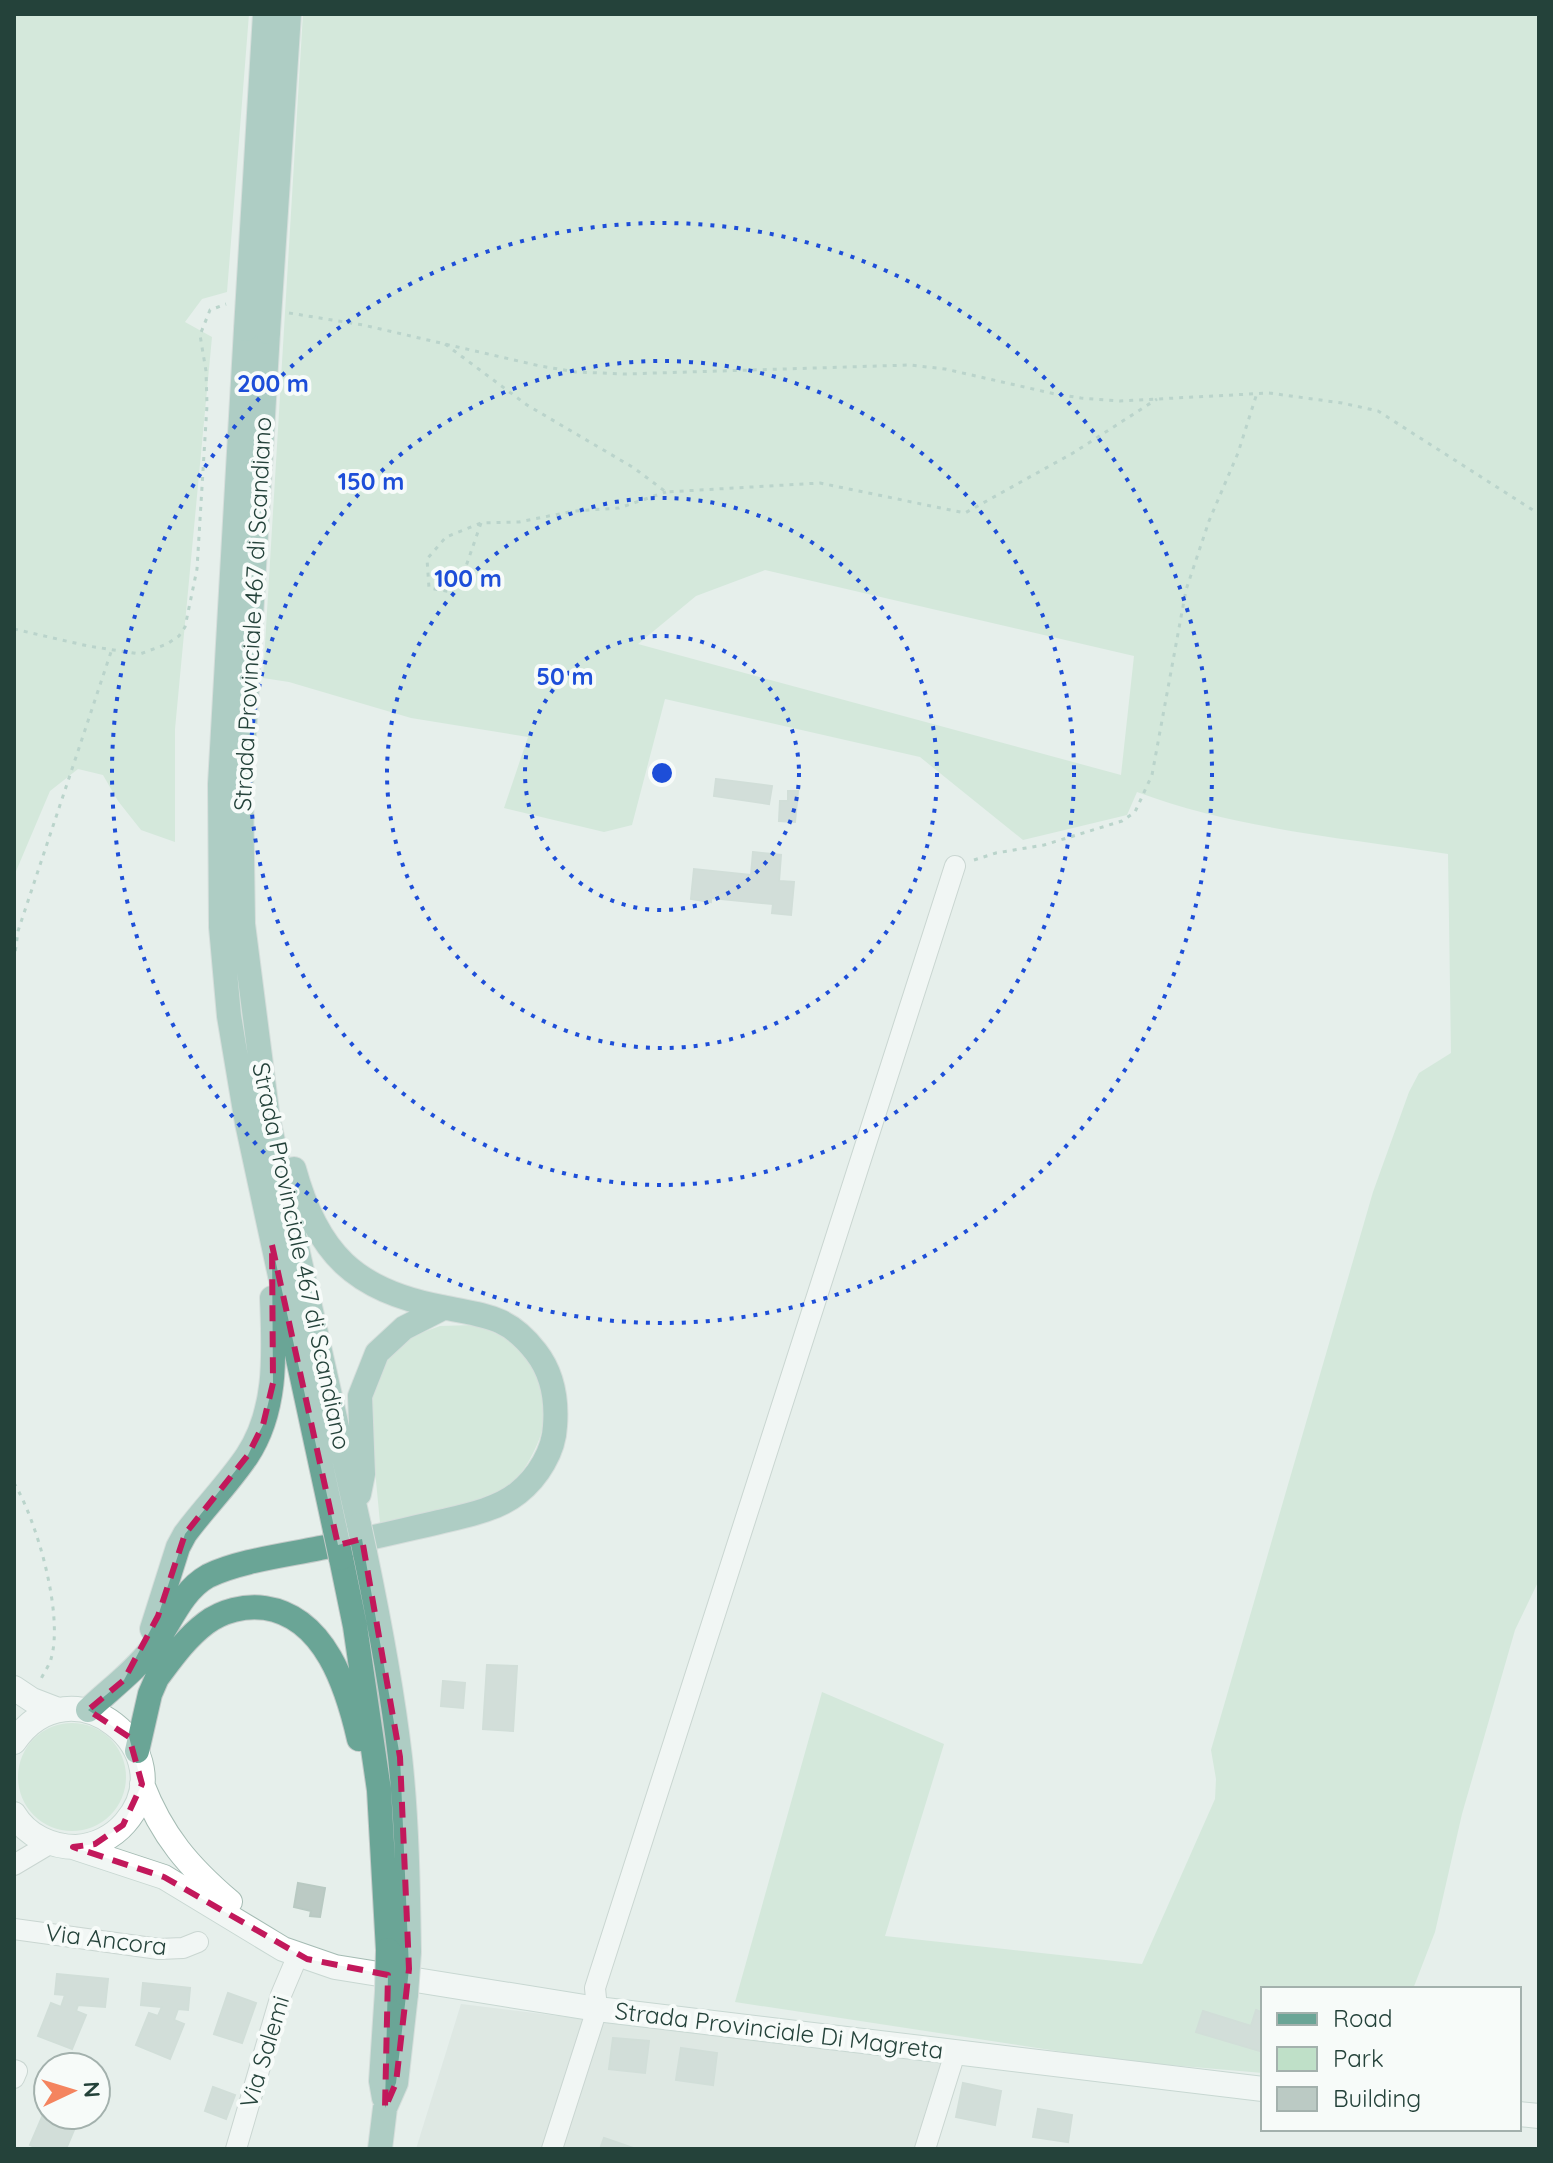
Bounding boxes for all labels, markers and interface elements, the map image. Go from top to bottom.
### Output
text: 200 m [237,368,309,398]
street label: Strada Provinciale 467 di Scandiano [227,416,277,812]
text: 150 m [338,466,404,496]
text: 100 m [434,563,502,593]
text: 50 m [536,661,594,691]
centre of rings [648,759,676,787]
street label: Strada Provinciale 467 di Scandiano [246,1060,358,1452]
street label: Via Ancora [44,1917,169,1961]
legend [1261,1987,1521,2131]
street label: Via Salemi [233,1992,295,2112]
street label: Strada Provinciale Di Magreta [613,1995,945,2065]
text: Road [1333,2003,1393,2033]
text: Park [1333,2043,1384,2073]
north arrow [32,2051,112,2131]
text: N [77,2081,106,2099]
text: Building [1333,2083,1421,2113]

